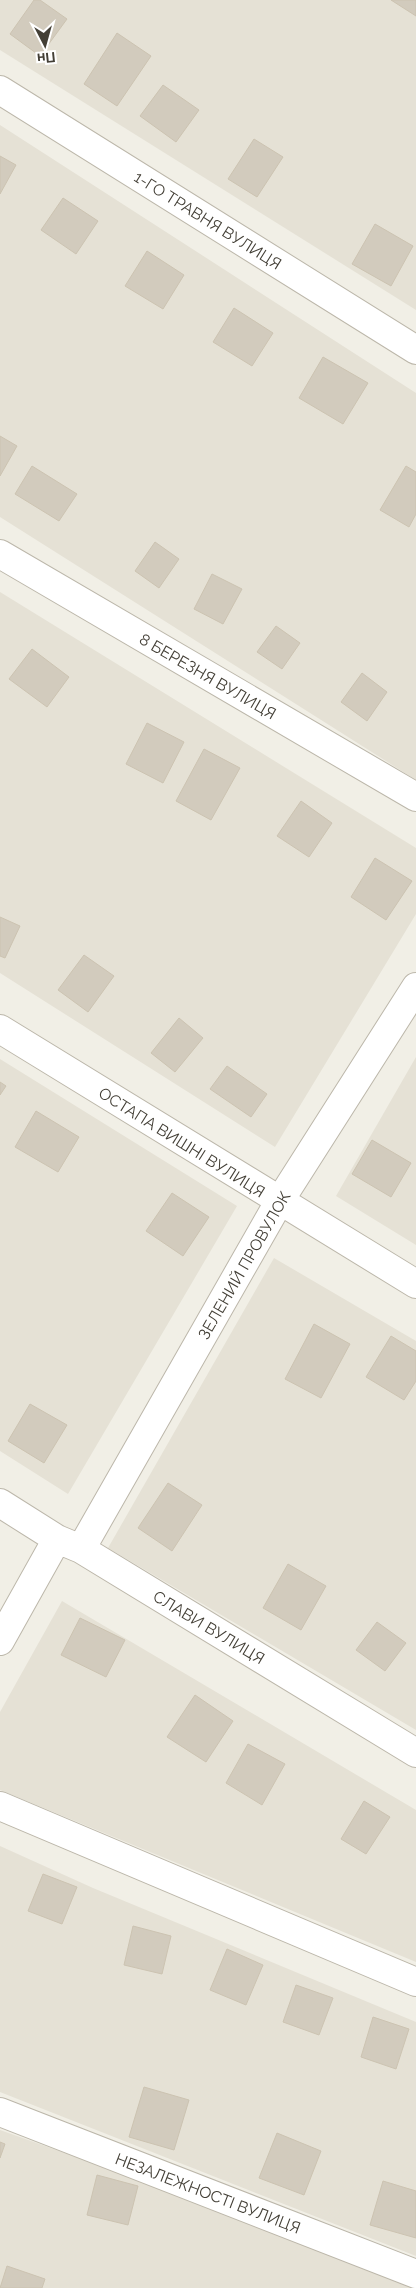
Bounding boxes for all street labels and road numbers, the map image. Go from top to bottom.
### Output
street label: 1-ГО ТРАВНЯ ВУЛИЦЯ [131,167,285,274]
street label: 8 БЕРЕЗНЯ ВУЛИЦЯ [136,630,279,723]
street label: ОСТАПА ВИШНІ ВУЛИЦЯ [95,1083,268,1201]
street label: ЗЕЛЕНИЙ ПРОВУЛОК [194,1188,295,1343]
street label: СЛАВИ ВУЛИЦЯ [150,1587,268,1668]
street label: НЕЗАЛЕЖНОСТІ ВУЛИЦЯ [113,2149,303,2238]

